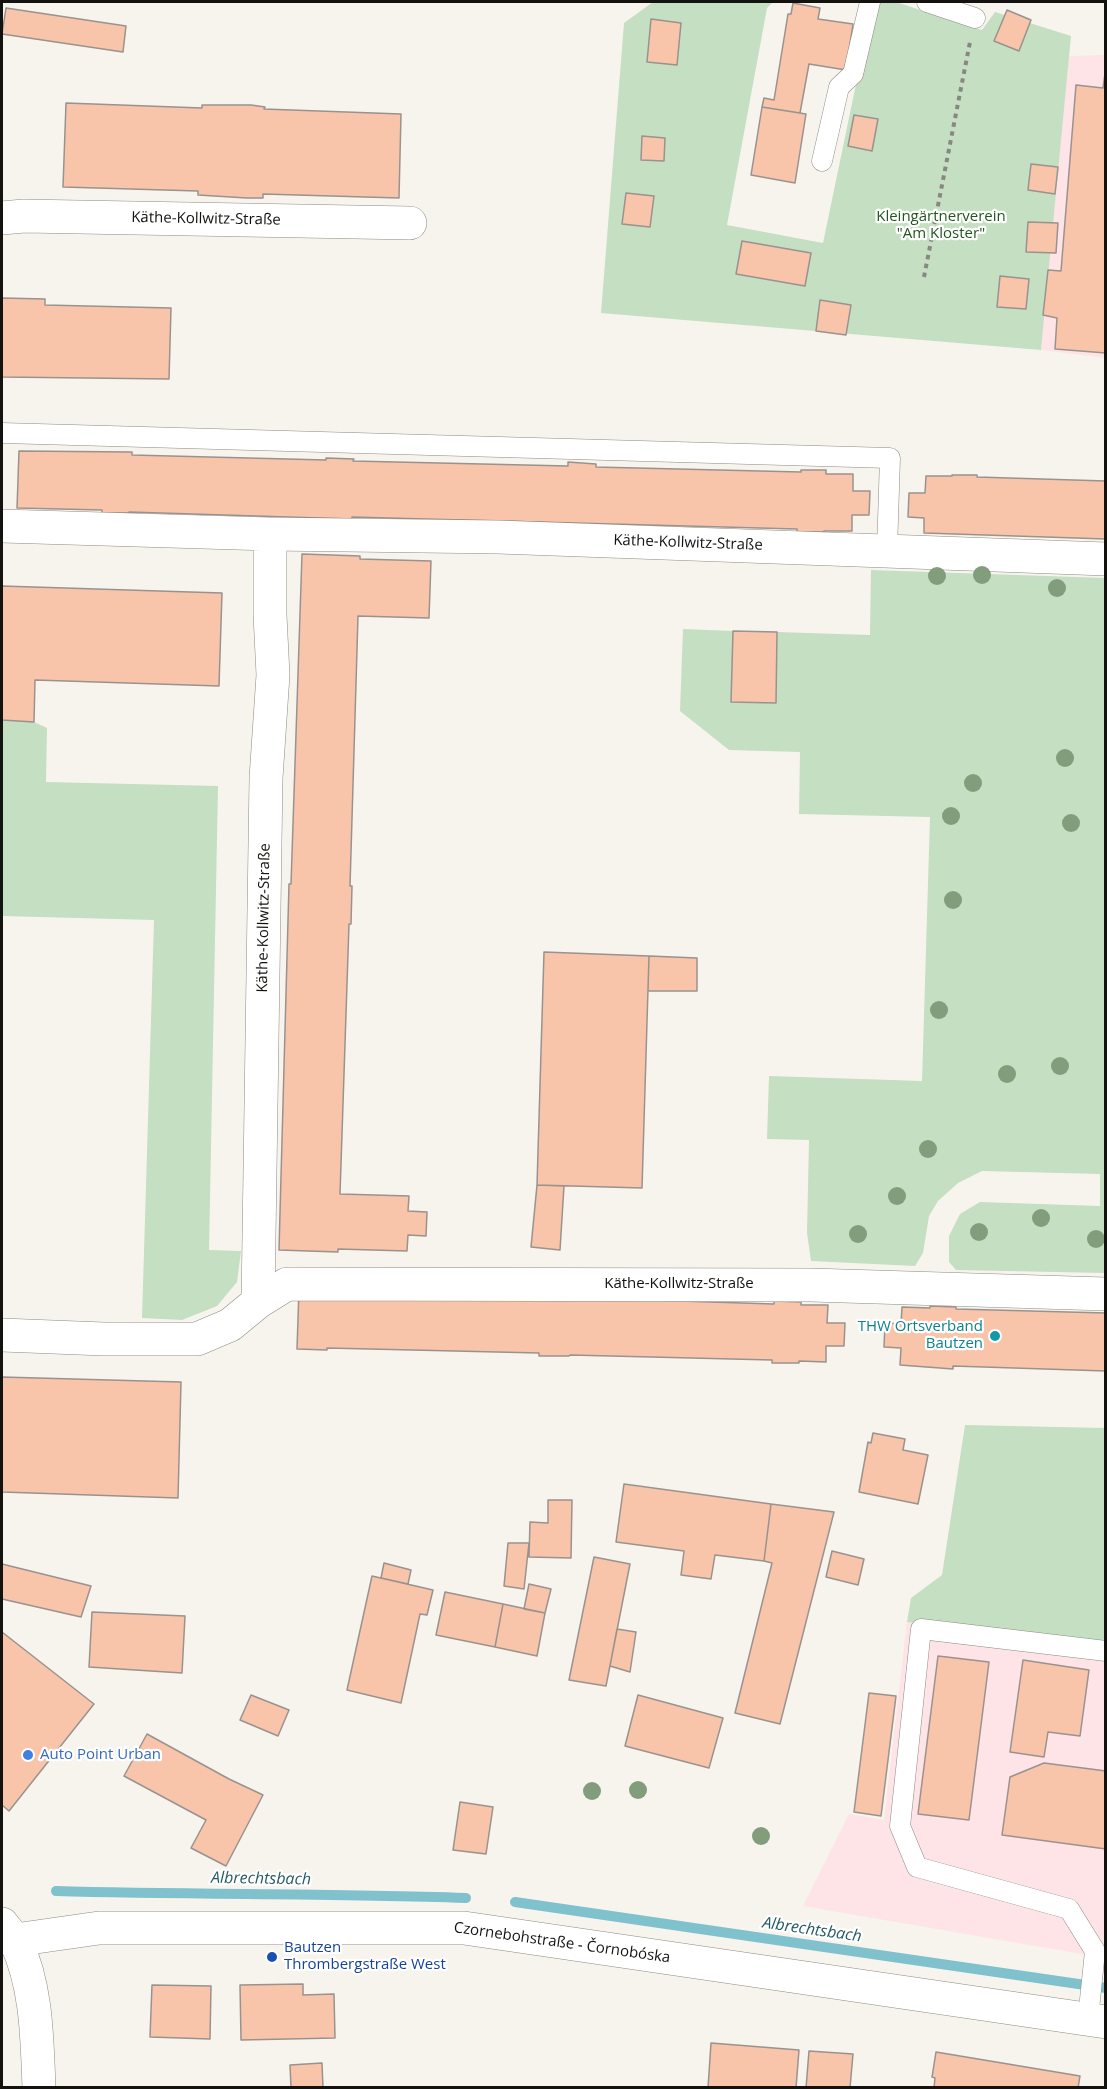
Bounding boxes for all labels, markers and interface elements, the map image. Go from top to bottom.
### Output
park label: Kleingärtnerverein "Am Kloster" [876,208,1006,243]
street label: Käthe-Kollwitz-Straße [131,209,281,229]
street label: Käthe-Kollwitz-Straße [613,531,763,555]
street label: Käthe-Kollwitz-Straße [254,843,274,993]
street label: Käthe-Kollwitz-Straße [604,1275,754,1293]
place label: THW Ortsverband Bautzen [858,1318,983,1353]
marker: THW Ortsverband Bautzen [988,1329,1002,1343]
place label: Auto Point Urban [40,1746,161,1764]
marker: Auto Point Urban [21,1748,35,1762]
water label: Albrechtsbach [211,1869,311,1889]
water label: Albrechtsbach [761,1914,863,1946]
street label: Czornebohstraße - Čornobóska [453,1919,671,1967]
place label: Bautzen Thrombergstraße West [284,1939,446,1974]
marker: Bautzen Thrombergstraße West [265,1950,279,1964]

